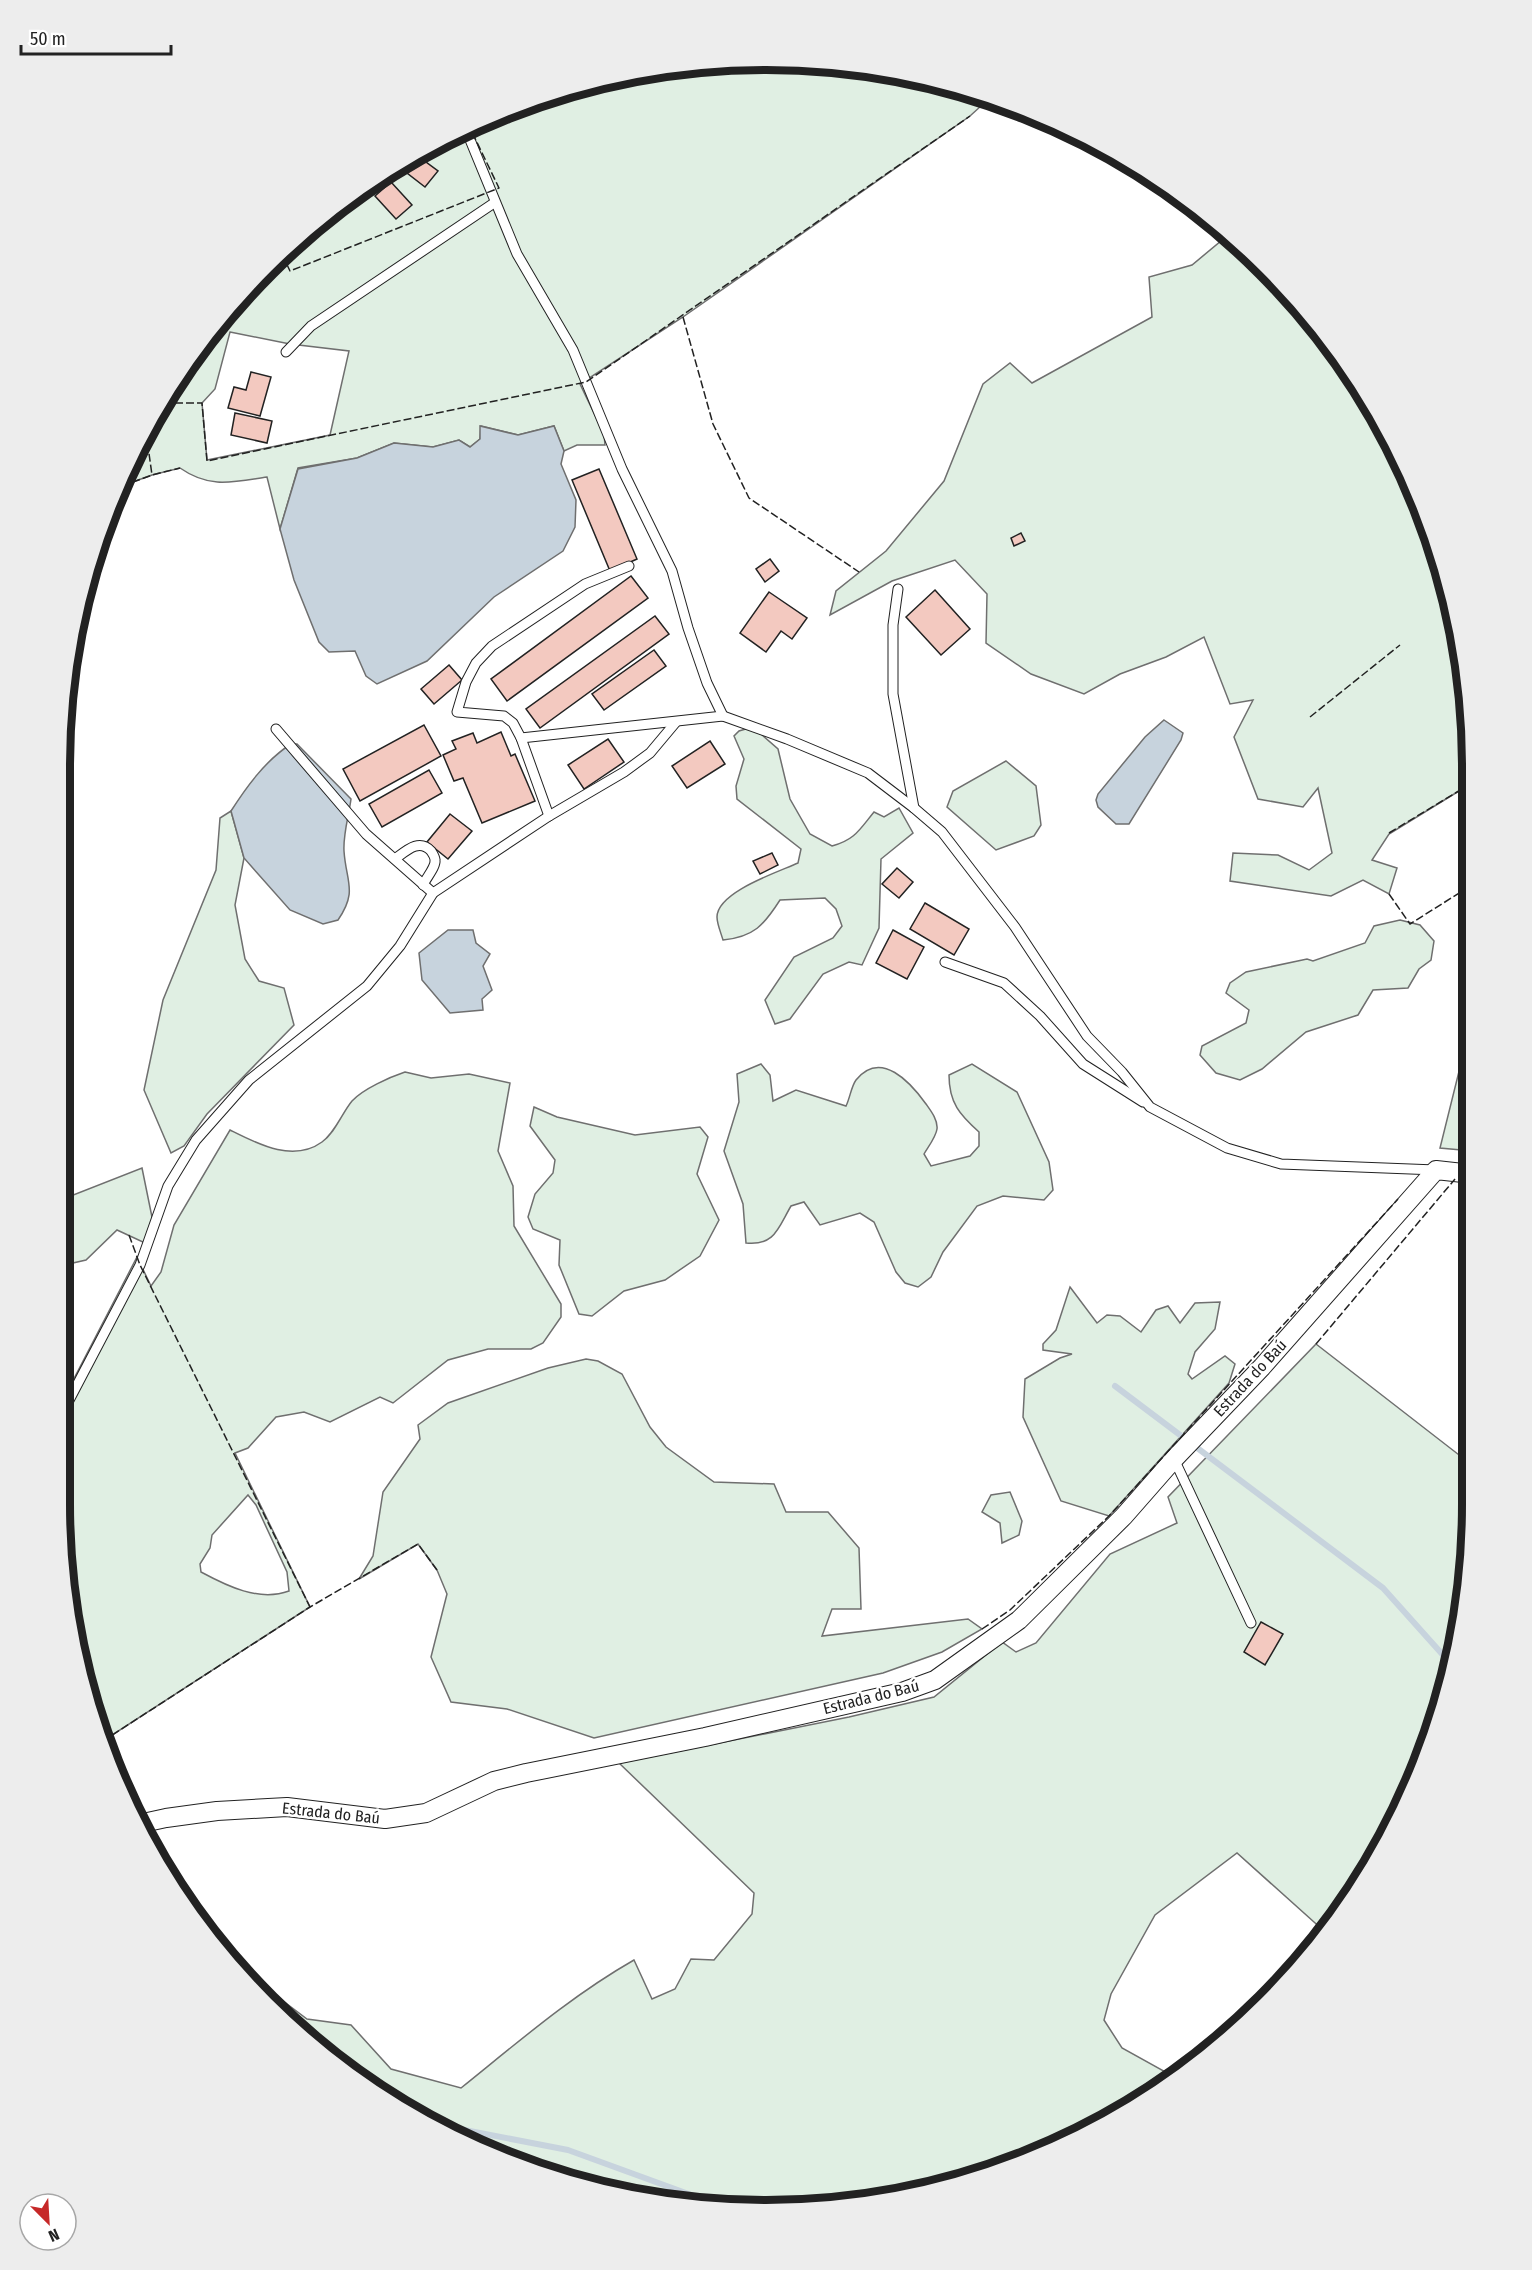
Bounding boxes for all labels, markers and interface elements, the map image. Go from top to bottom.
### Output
scale bar [21,18,171,56]
text: 50 m [30,28,66,50]
street label: Estrada do Baú [1210,1336,1290,1420]
street label: Estrada do Baú [821,1676,921,1718]
street label: Estrada do Baú [281,1798,381,1828]
north arrow [18,2192,78,2252]
text: N [46,2225,62,2246]

